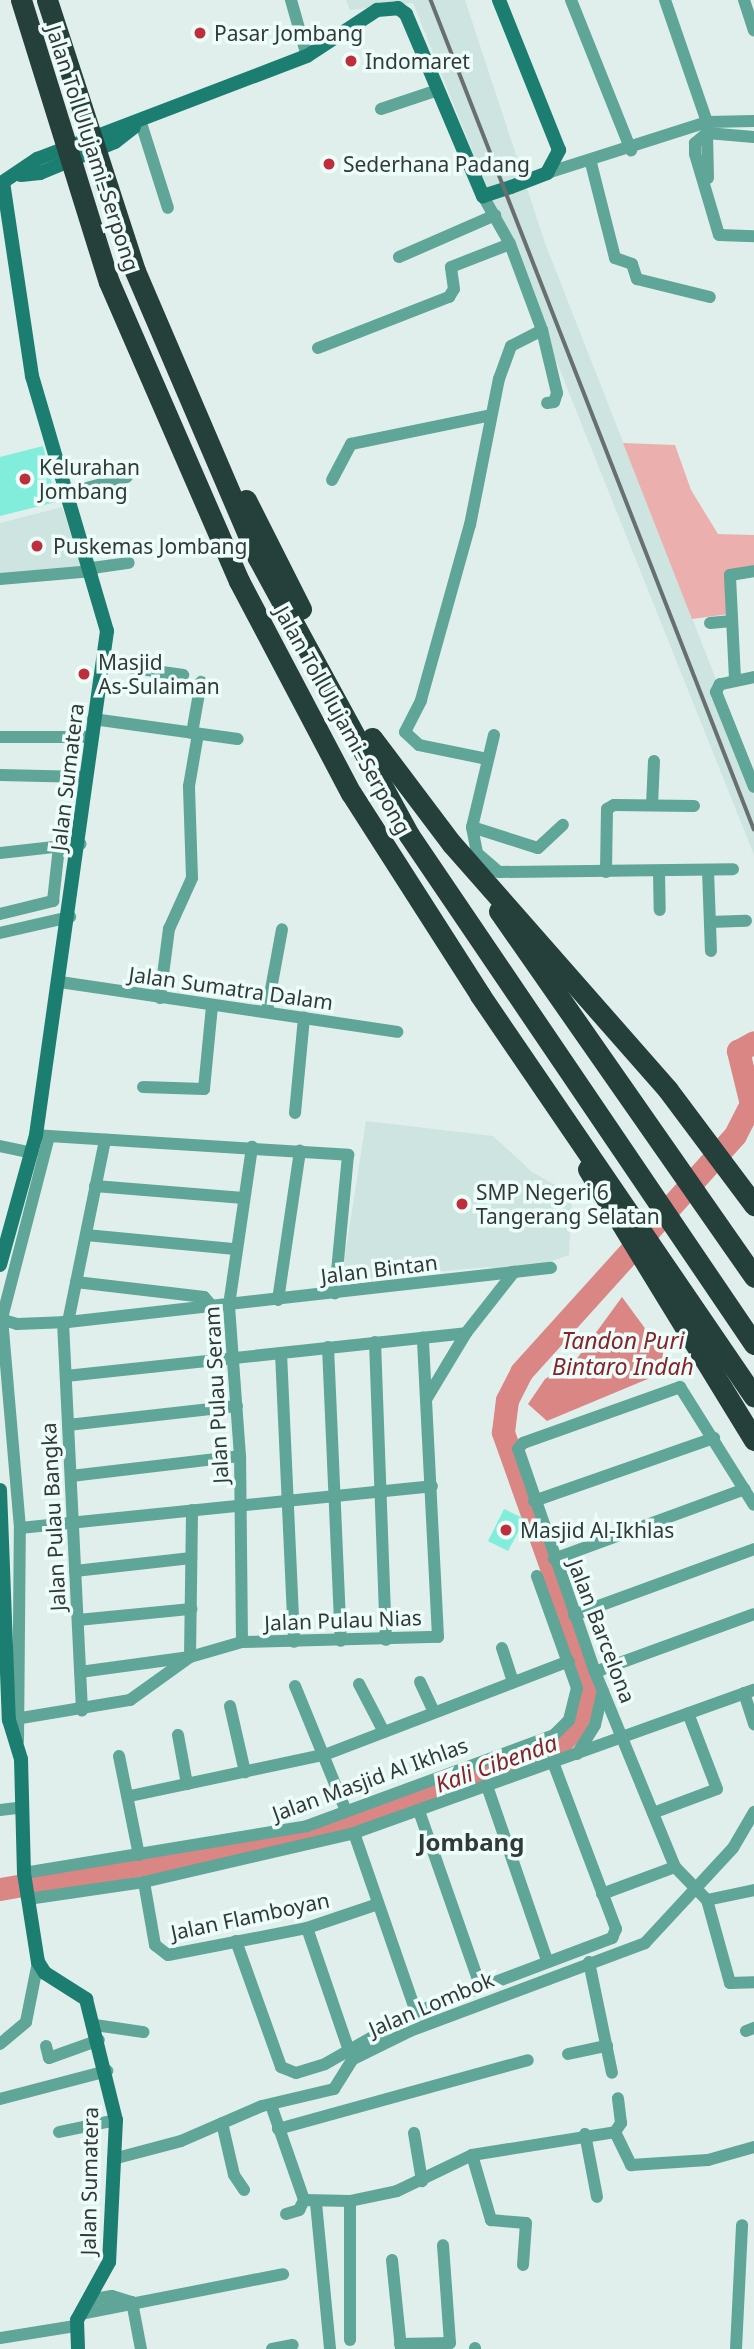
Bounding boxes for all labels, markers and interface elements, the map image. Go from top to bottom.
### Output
place label: Pasar Jombang [214,20,363,46]
street label: Jalan Tol Ulujami–Serpong [41,22,145,274]
marker: Pasar Jombang [192,25,208,41]
place label: Indomaret [365,48,470,74]
marker: Indomaret [343,53,359,69]
place label: Sederhana Padang [343,151,530,177]
marker: Sederhana Padang [321,156,337,172]
place label: Kelurahan Jombang [39,454,140,504]
marker: Kelurahan Jombang [17,471,33,487]
place label: Puskemas Jombang [53,533,247,559]
marker: Puskemas Jombang [27,536,47,556]
street label: Jalan Tol Ulujami–Serpong [270,602,416,838]
place label: Masjid As-Sulaiman [98,649,220,699]
marker: Masjid As-Sulaiman [76,666,92,682]
street label: Jalan Sumatera [45,702,89,852]
street label: Jalan Sumatra Dalam [127,961,335,1015]
place label: SMP Negeri 6 Tangerang Selatan [476,1179,660,1229]
marker: SMP Negeri 6 Tangerang Selatan [454,1196,470,1212]
street label: Jalan Bintan [319,1249,439,1289]
street label: Jalan Pulau Seram [199,1306,233,1484]
water label: Tandon Puri Bintaro Indah [552,1326,694,1380]
street label: Jalan Pulau Bangka [35,1422,71,1612]
place label: Masjid Al-Ikhlas [520,1517,674,1543]
marker: Masjid Al-Ikhlas [498,1522,514,1538]
street label: Jalan Barcelona [563,1556,641,1706]
street label: Jalan Pulau Nias [264,1605,422,1635]
water label: Kali Cibenda [431,1728,561,1798]
street label: Jalan Masjid Al Ikhlas [269,1732,471,1826]
district label: Jombang [418,1828,524,1856]
street label: Jalan Flamboyan [168,1887,332,1945]
street label: Jalan Lombok [365,1966,497,2042]
street label: Jalan Sumatera [75,2107,103,2255]

